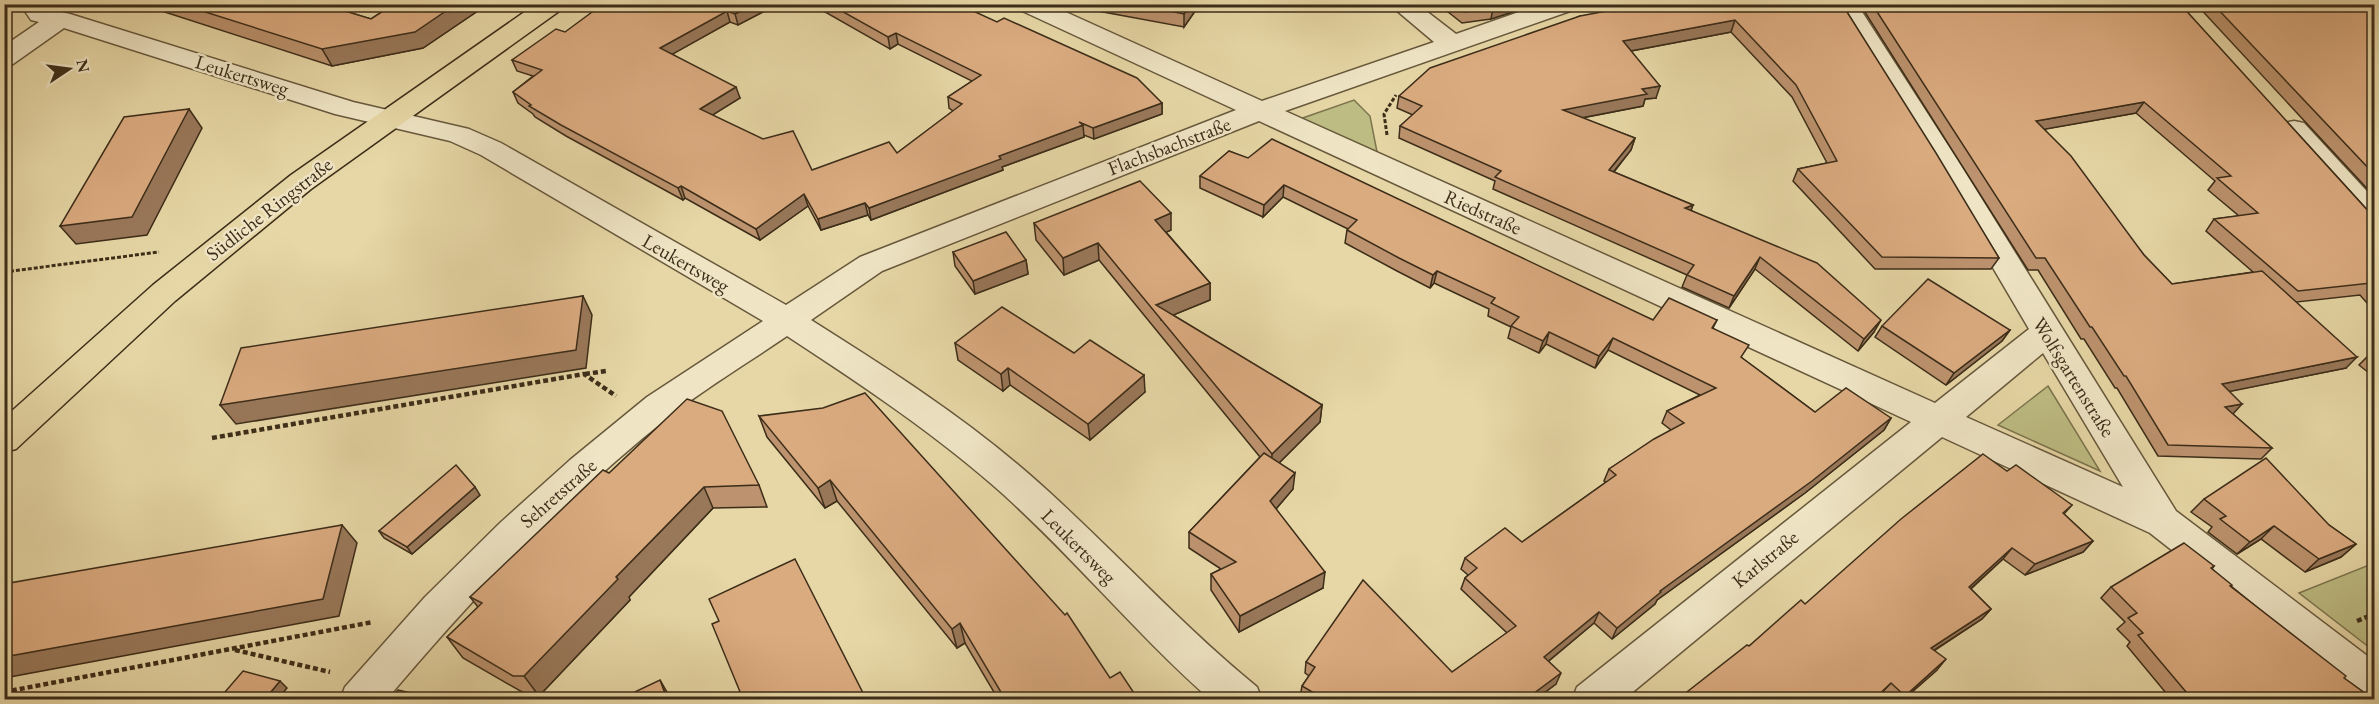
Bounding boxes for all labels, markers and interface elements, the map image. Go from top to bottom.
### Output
north arrow [39,39,99,99]
street label: Leukertsweg [192,48,292,102]
text: N [71,57,95,74]
street label: Flachsbachstraße [1104,111,1234,181]
street label: Südliche Ringstraße [200,151,338,267]
street label: Riedstraße [1440,183,1526,241]
street label: Leukertsweg [638,228,734,298]
street label: Wolfsgartenstraße [2027,312,2121,442]
street label: Sehretstraße [514,452,602,533]
street label: Leukertsweg [1036,503,1122,589]
street label: Karlstraße [1726,524,1804,594]

